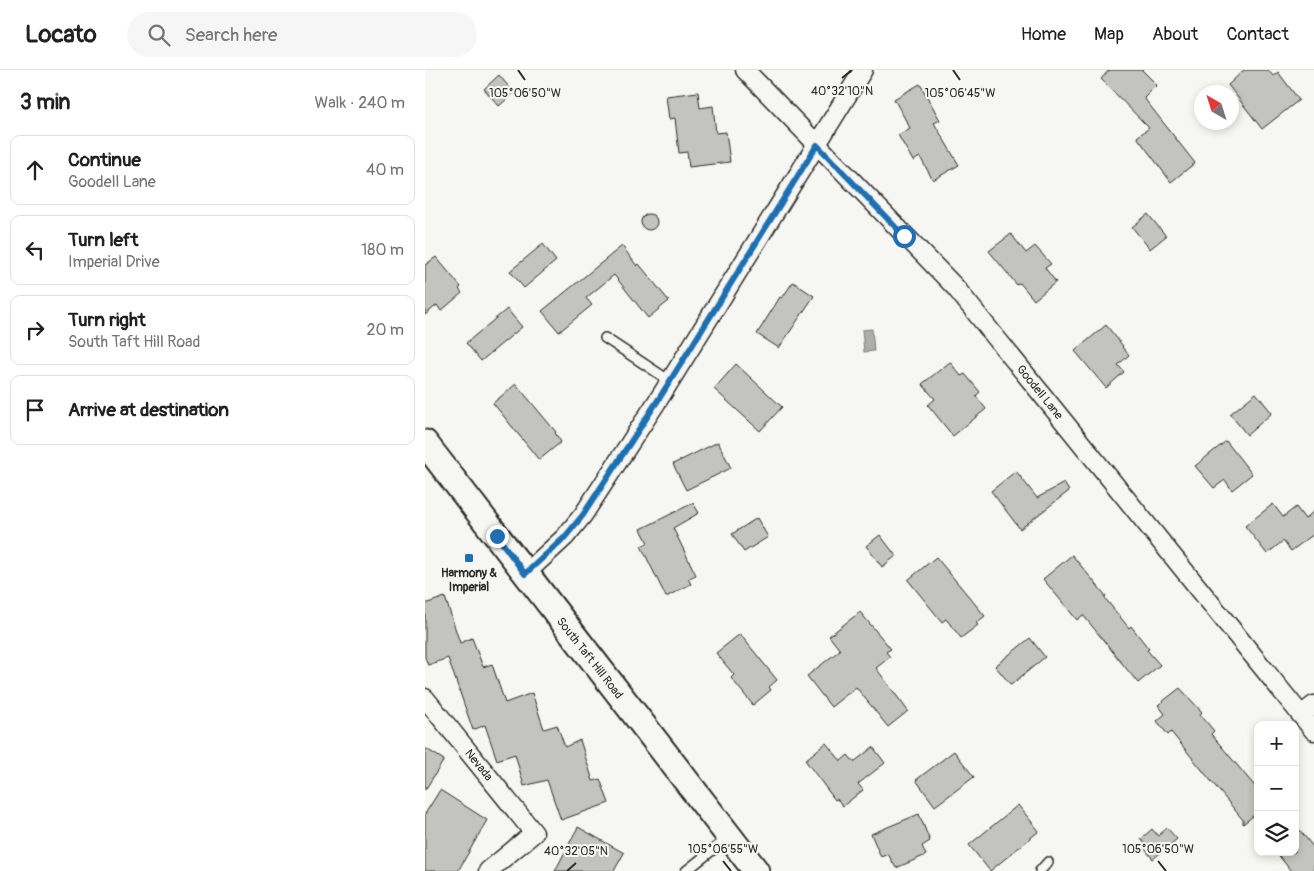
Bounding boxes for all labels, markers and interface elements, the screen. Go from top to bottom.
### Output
search box [127,12,477,57]
text: Locato [25,20,97,49]
icon: search [145,21,173,49]
text: Search here [185,23,277,47]
text: Home [1021,23,1066,46]
text: Map [1094,23,1124,46]
text: About [1152,23,1198,46]
text: Contact [1226,23,1289,46]
text: 40°32'10"N [811,84,873,99]
north arrow [1194,85,1239,130]
text: 105°06'50"W [489,86,561,101]
text: 105°06'45"W [925,86,995,101]
text: 3 min [20,89,70,116]
text: Walk · 240 m [314,93,405,113]
text: Continue [68,148,141,172]
icon: ahead [21,156,49,184]
text: 40 m [366,160,404,180]
text: Goodell Lane [68,172,156,192]
route start [893,225,916,248]
text: Turn left [68,228,138,252]
icon: left [21,236,49,264]
text: 180 m [361,240,404,260]
text: Imperial Drive [68,252,160,272]
text: Turn right [68,308,146,332]
icon: right [21,316,49,344]
text: 20 m [366,320,404,340]
text: South Taft Hill Road [68,332,200,352]
street label: Goodell Lane [1013,362,1066,423]
icon: arrive [21,396,49,424]
text: Arrive at destination [68,398,229,422]
route end [486,525,509,548]
marker: Harmony & Imperial [463,552,475,564]
place label: Harmony & Imperial [441,566,498,595]
street label: South Taft Hill Road [553,615,626,702]
map controls [1254,721,1299,856]
button: + [1254,721,1299,766]
street label: Nevada [461,746,496,785]
button: − [1254,766,1299,811]
button: layers [1254,811,1299,856]
text: 105°06'55"W [688,842,758,857]
text: 105°06'50"W [1122,842,1194,857]
text: 40°32'05"N [544,844,608,859]

